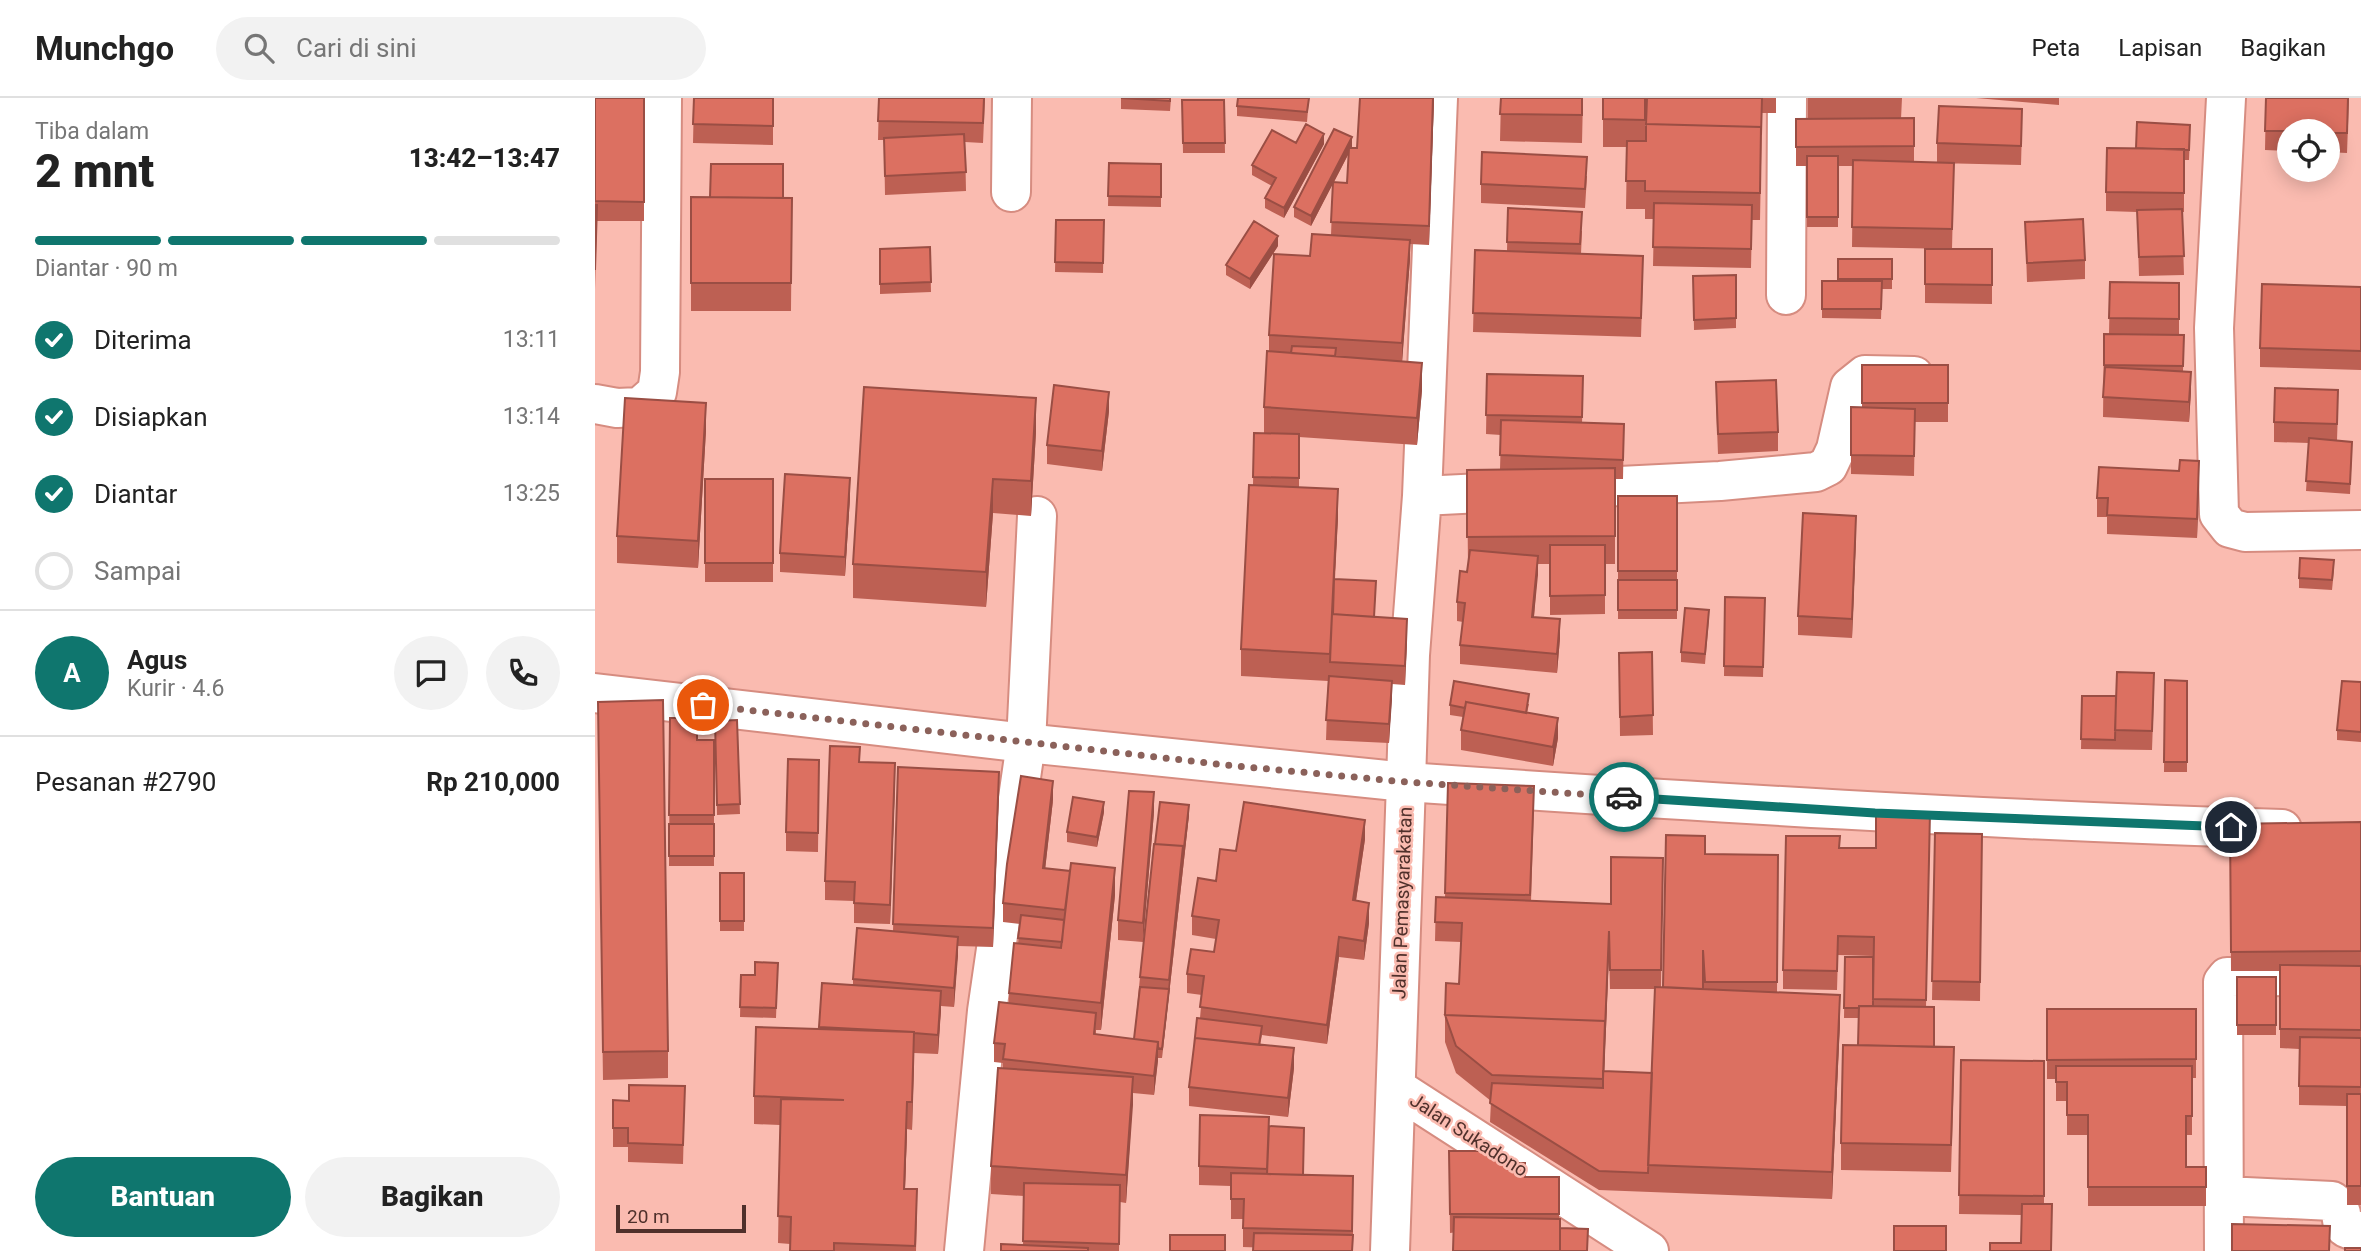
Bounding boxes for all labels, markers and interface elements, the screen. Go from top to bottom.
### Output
search box [216,17,706,80]
text: Munchgo [35,29,174,68]
icon: search [240,29,278,67]
text: Cari di sini [296,33,417,63]
text: Peta [2032,34,2080,62]
text: Lapisan [2118,34,2202,62]
text: Bagikan [2240,34,2326,62]
text: Tiba dalam [35,118,149,145]
map controls [2277,119,2340,182]
button: locate [2277,119,2340,182]
text: 13:42–13:47 [409,143,560,173]
text: 2 mnt [35,144,154,198]
text: Diantar · 90 m [35,255,178,282]
icon: check [35,321,73,359]
text: Diterima [94,325,192,355]
text: 13:11 [503,326,560,353]
icon: check [35,398,73,436]
text: Disiapkan [94,402,208,432]
text: 13:14 [503,403,560,430]
icon: check [35,475,73,513]
text: Diantar [94,479,177,509]
text: 13:25 [503,480,560,507]
text: Sampai [94,556,181,586]
button: chat [394,636,468,710]
button: phone [486,636,560,710]
text: Agus [127,645,187,675]
text: A [63,658,81,688]
text: Kurir · 4.6 [127,675,224,702]
pin [673,675,733,735]
icon: bag [684,686,722,724]
courier [1589,762,1659,832]
text: Pesanan #2790 [35,767,216,797]
text: Rp 210,000 [426,767,560,797]
icon: car [1605,778,1643,816]
pin [2201,797,2261,857]
street label: Jalan Pemasyarakatan [1387,806,1417,1000]
icon: home [2212,808,2250,846]
street label: Jalan Sukadono [1406,1088,1532,1182]
button: Bantuan [35,1157,291,1237]
button: Bagikan [305,1157,560,1237]
scale bar [616,1202,745,1234]
text: 20 m [627,1205,670,1228]

